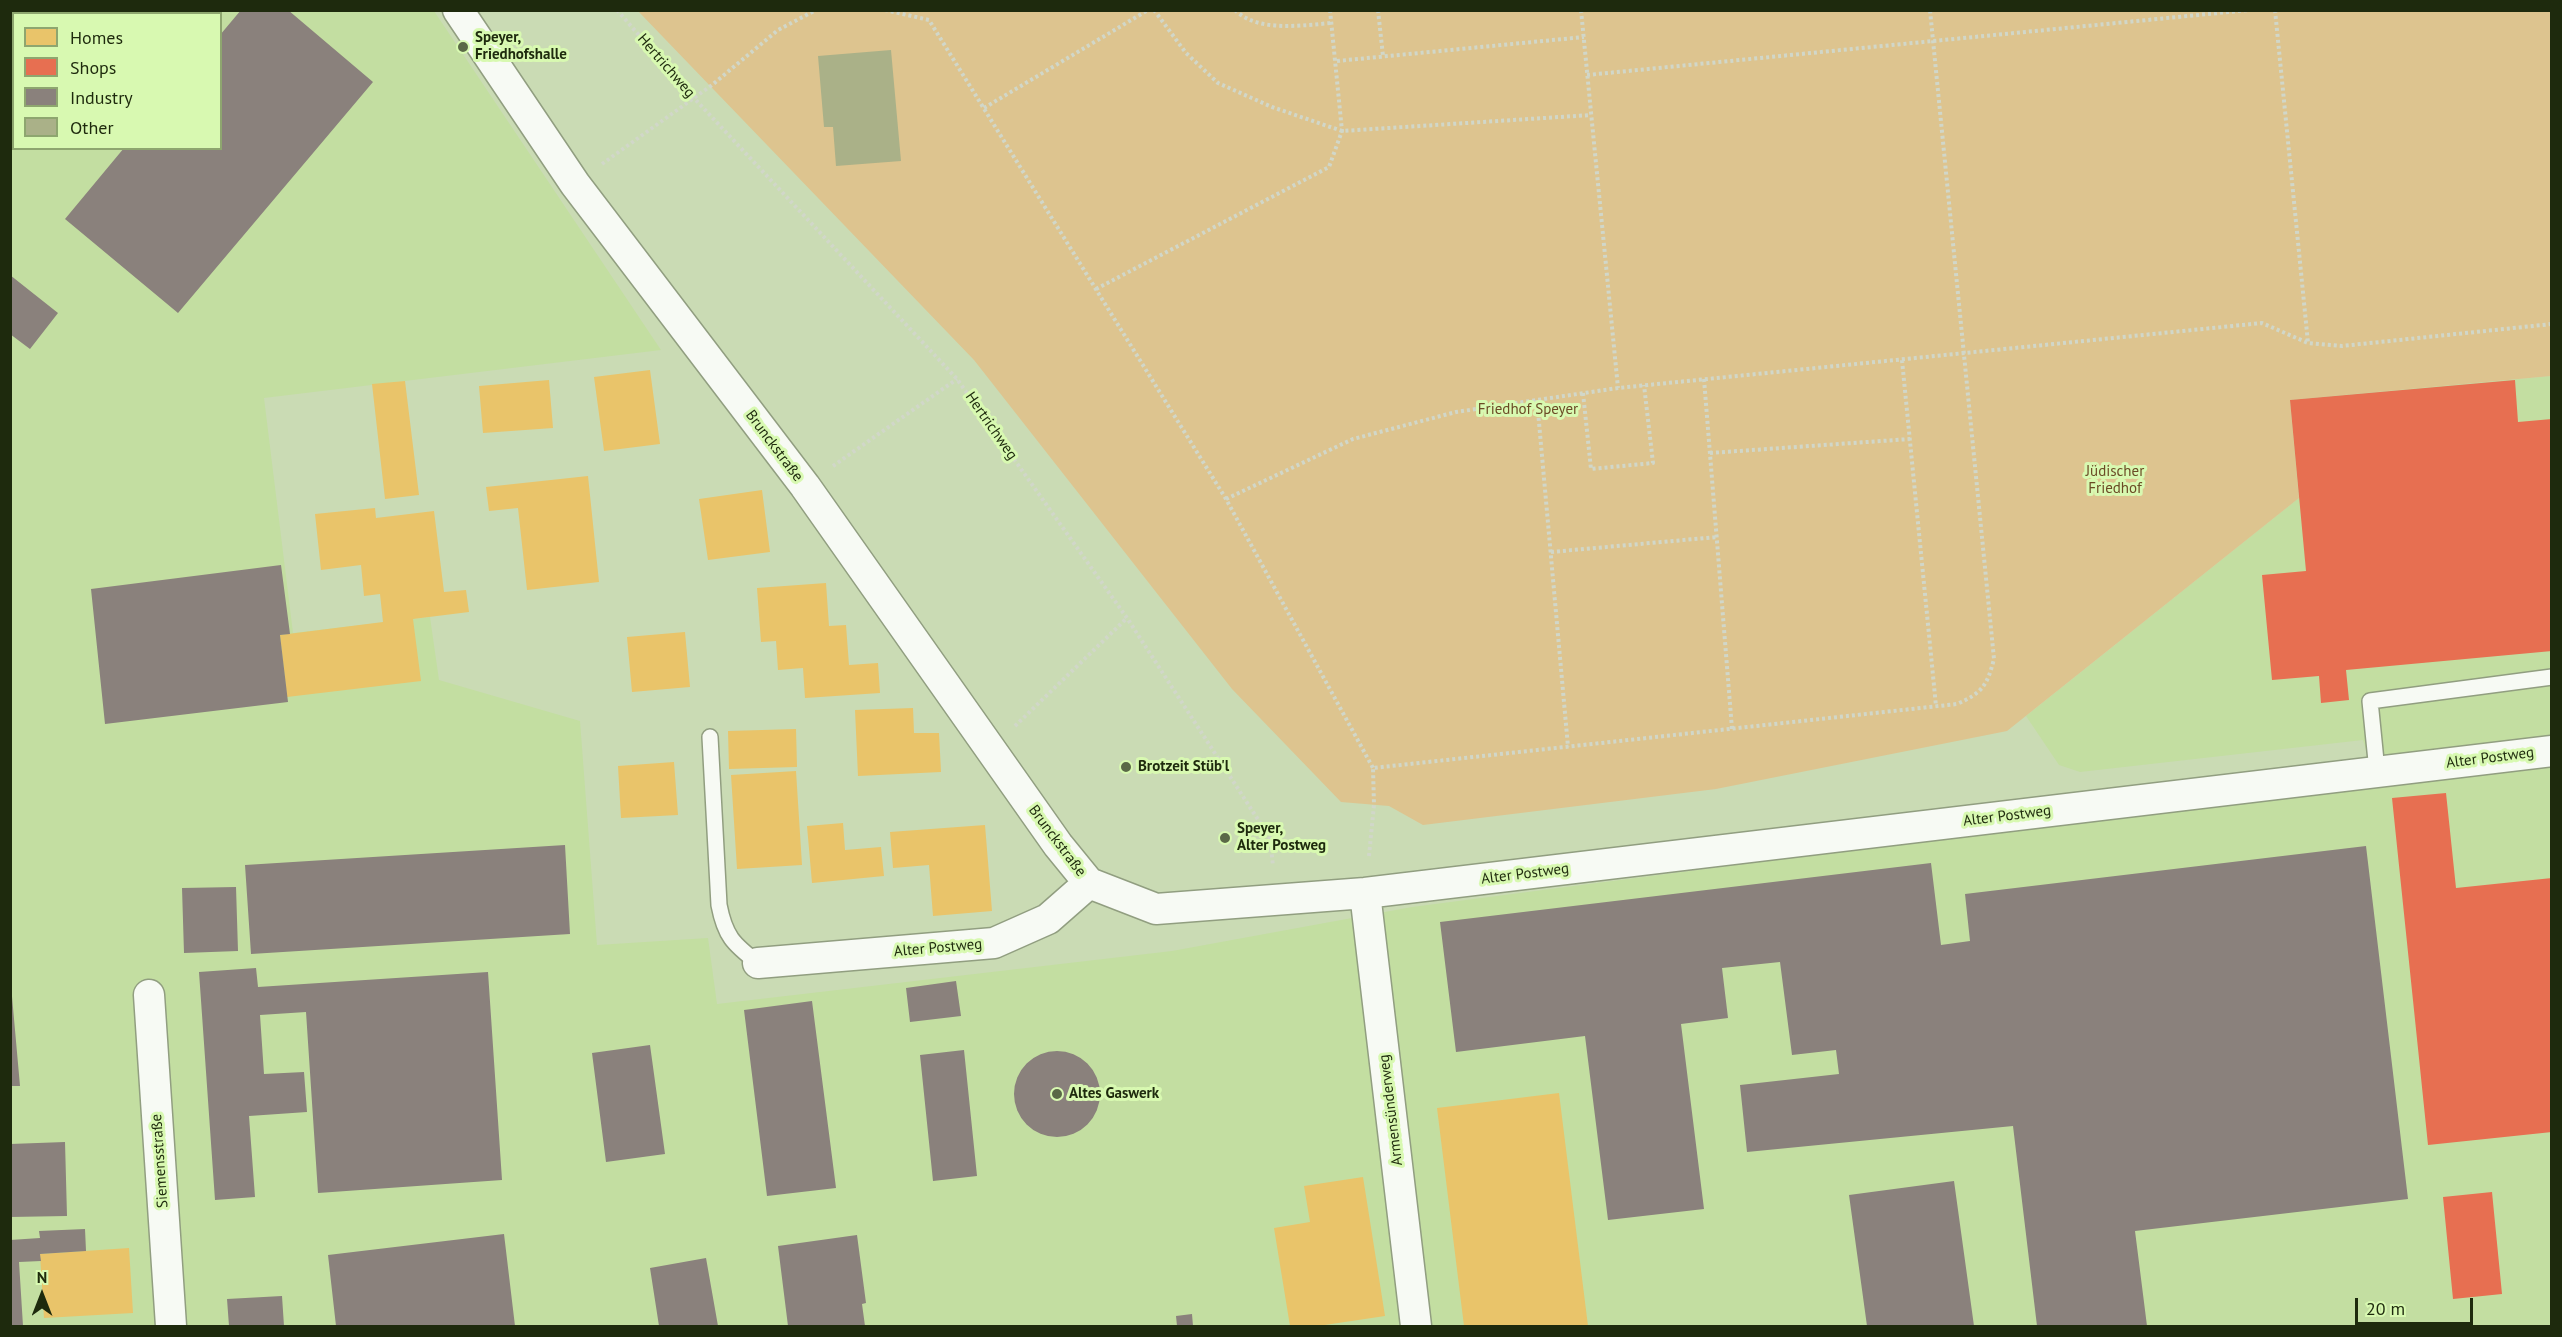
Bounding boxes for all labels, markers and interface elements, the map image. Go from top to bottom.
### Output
legend [12,12,222,150]
text: Homes [70,26,123,49]
place label: Speyer, Friedhofshalle [475,29,567,64]
street label: Hertrichweg [633,30,699,102]
marker: Speyer, Friedhofshalle [456,40,470,54]
text: Shops [70,56,116,79]
text: Industry [70,86,133,109]
text: Other [70,116,114,139]
street label: Hertrichweg [961,389,1021,463]
park label: Friedhof Speyer [1478,401,1578,419]
street label: Brunckstraße [741,407,807,485]
park label: Jüdischer Friedhof [2086,463,2144,498]
street label: Alter Postweg [2445,744,2535,772]
place label: Brotzeit Stüb'l [1138,758,1229,776]
marker: Brotzeit Stüb'l [1119,760,1133,774]
street label: Brunckstraße [1024,802,1090,880]
street label: Alter Postweg [1962,802,2052,830]
place label: Speyer, Alter Postweg [1237,820,1326,855]
marker: Speyer, Alter Postweg [1218,831,1232,845]
street label: Alter Postweg [1480,860,1570,888]
street label: Alter Postweg [893,935,983,961]
street label: Armensünderweg [1375,1053,1407,1167]
place label: Altes Gaswerk [1069,1085,1159,1103]
marker: Altes Gaswerk [1050,1087,1064,1101]
street label: Siemensstraße [148,1113,172,1209]
north arrow [12,1265,72,1325]
text: N [37,1267,47,1287]
scale bar [2358,1286,2476,1324]
text: 20 m [2366,1297,2405,1320]

